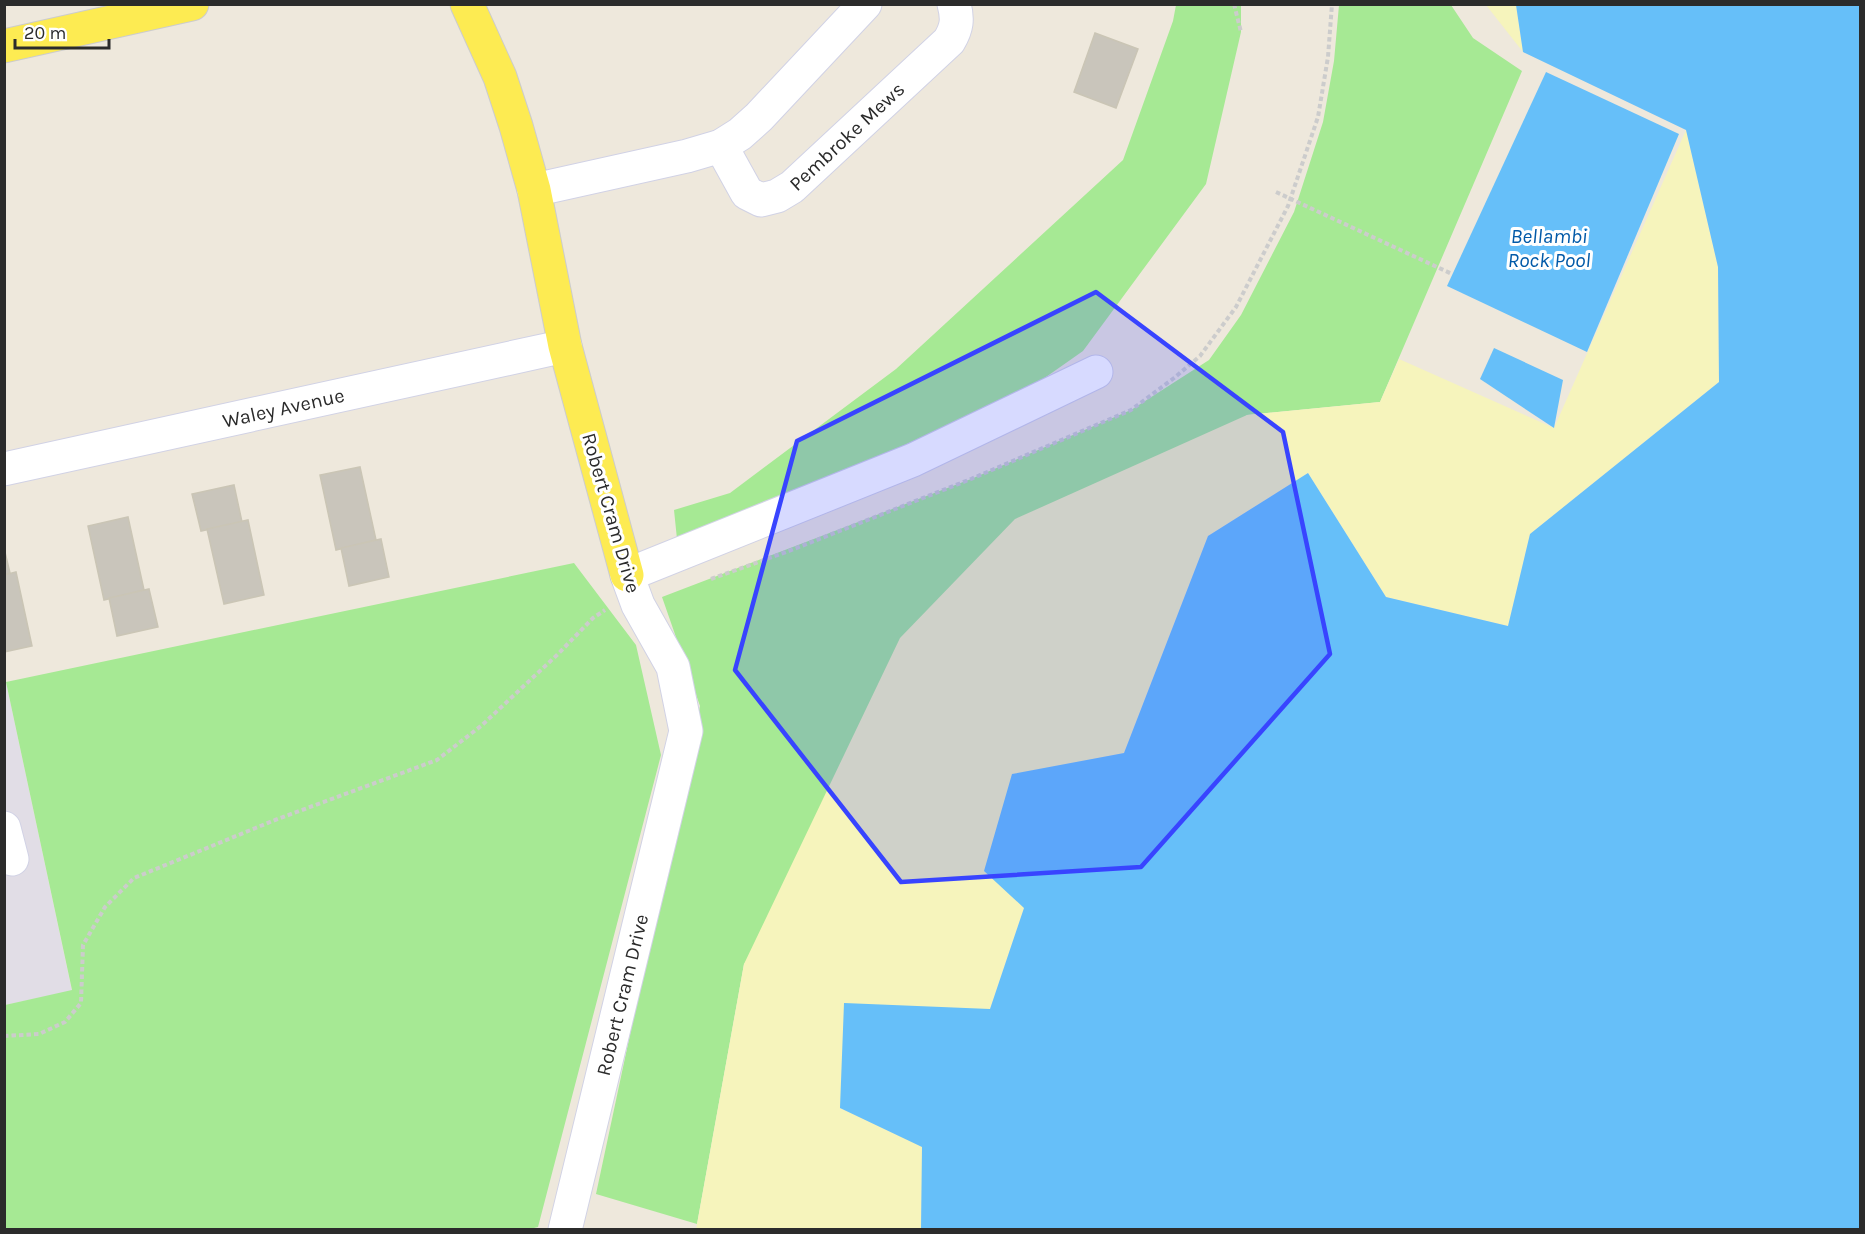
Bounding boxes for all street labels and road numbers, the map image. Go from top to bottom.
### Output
street label: Pembroke Mews [784,77,909,195]
street label: Waley Avenue [220,383,346,432]
street label: Robert Cram Drive [577,430,645,596]
street label: Robert Cram Drive [591,912,653,1078]

